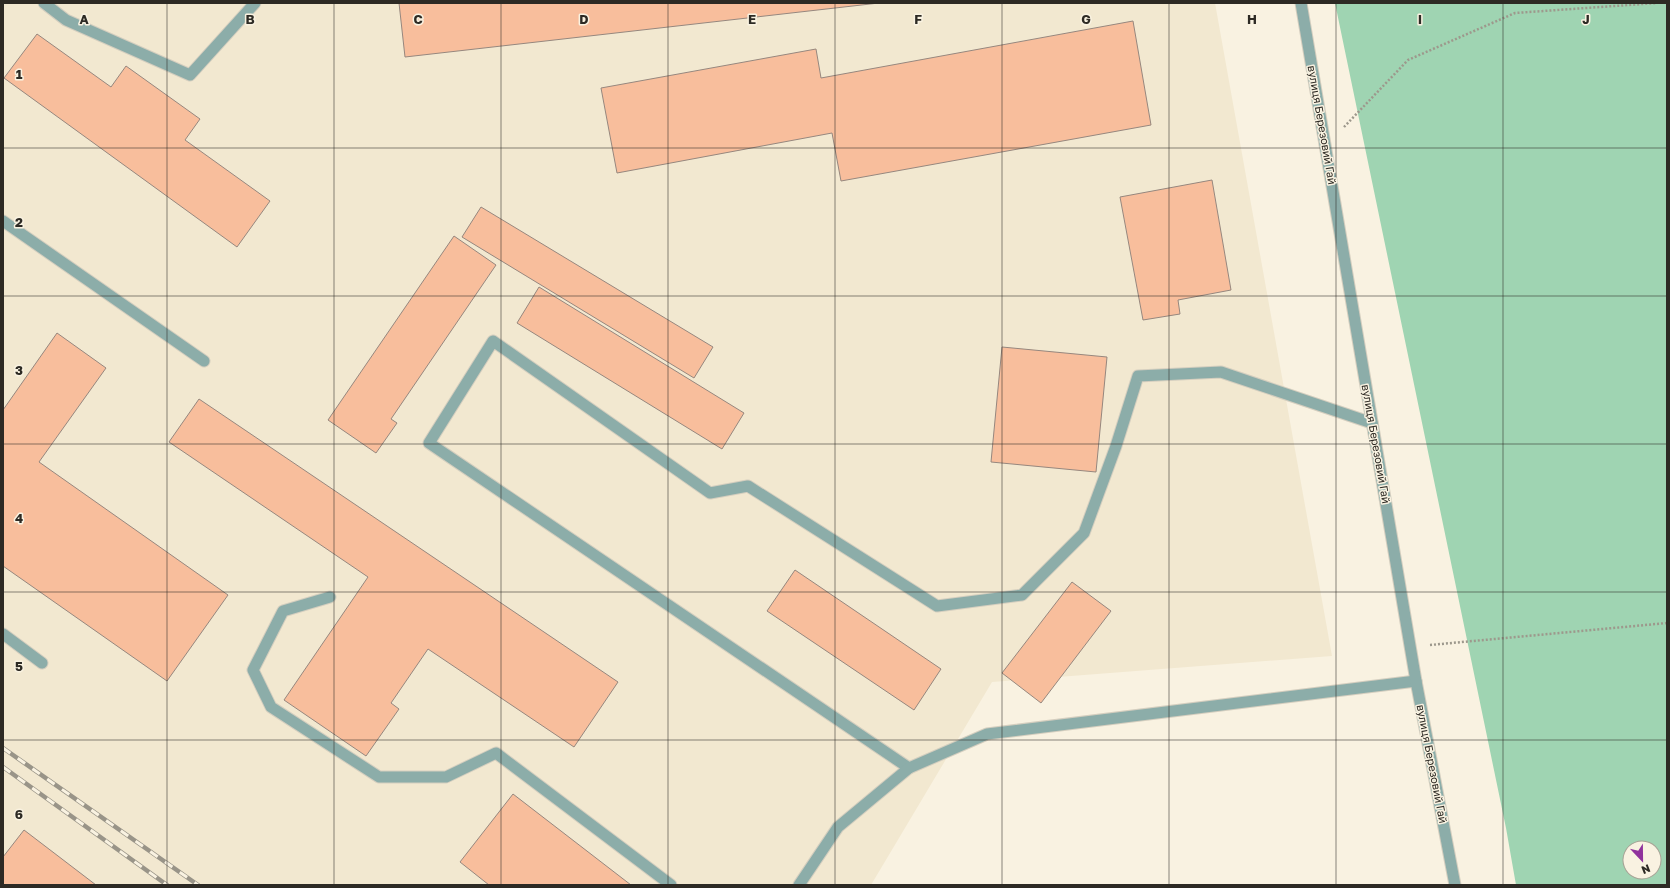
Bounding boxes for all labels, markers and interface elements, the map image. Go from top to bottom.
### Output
text: A [79,11,89,27]
text: B [245,11,255,27]
text: C [413,11,423,27]
text: D [579,11,589,27]
text: E [748,11,756,27]
text: F [914,11,922,27]
text: G [1081,11,1091,27]
text: H [1247,11,1257,27]
text: I [1418,11,1422,27]
text: J [1582,11,1590,27]
street label: вулиця Березовий Гай [1306,64,1339,185]
text: 1 [16,66,23,82]
text: 2 [15,214,23,230]
text: 3 [15,362,23,378]
street label: вулиця Березовий Гай [1360,383,1393,504]
text: 4 [15,510,23,526]
text: 5 [15,658,23,674]
street label: вулиця Березовий Гай [1415,703,1450,824]
text: 6 [15,806,23,822]
north arrow [1622,840,1662,880]
text: N [1640,862,1652,877]

